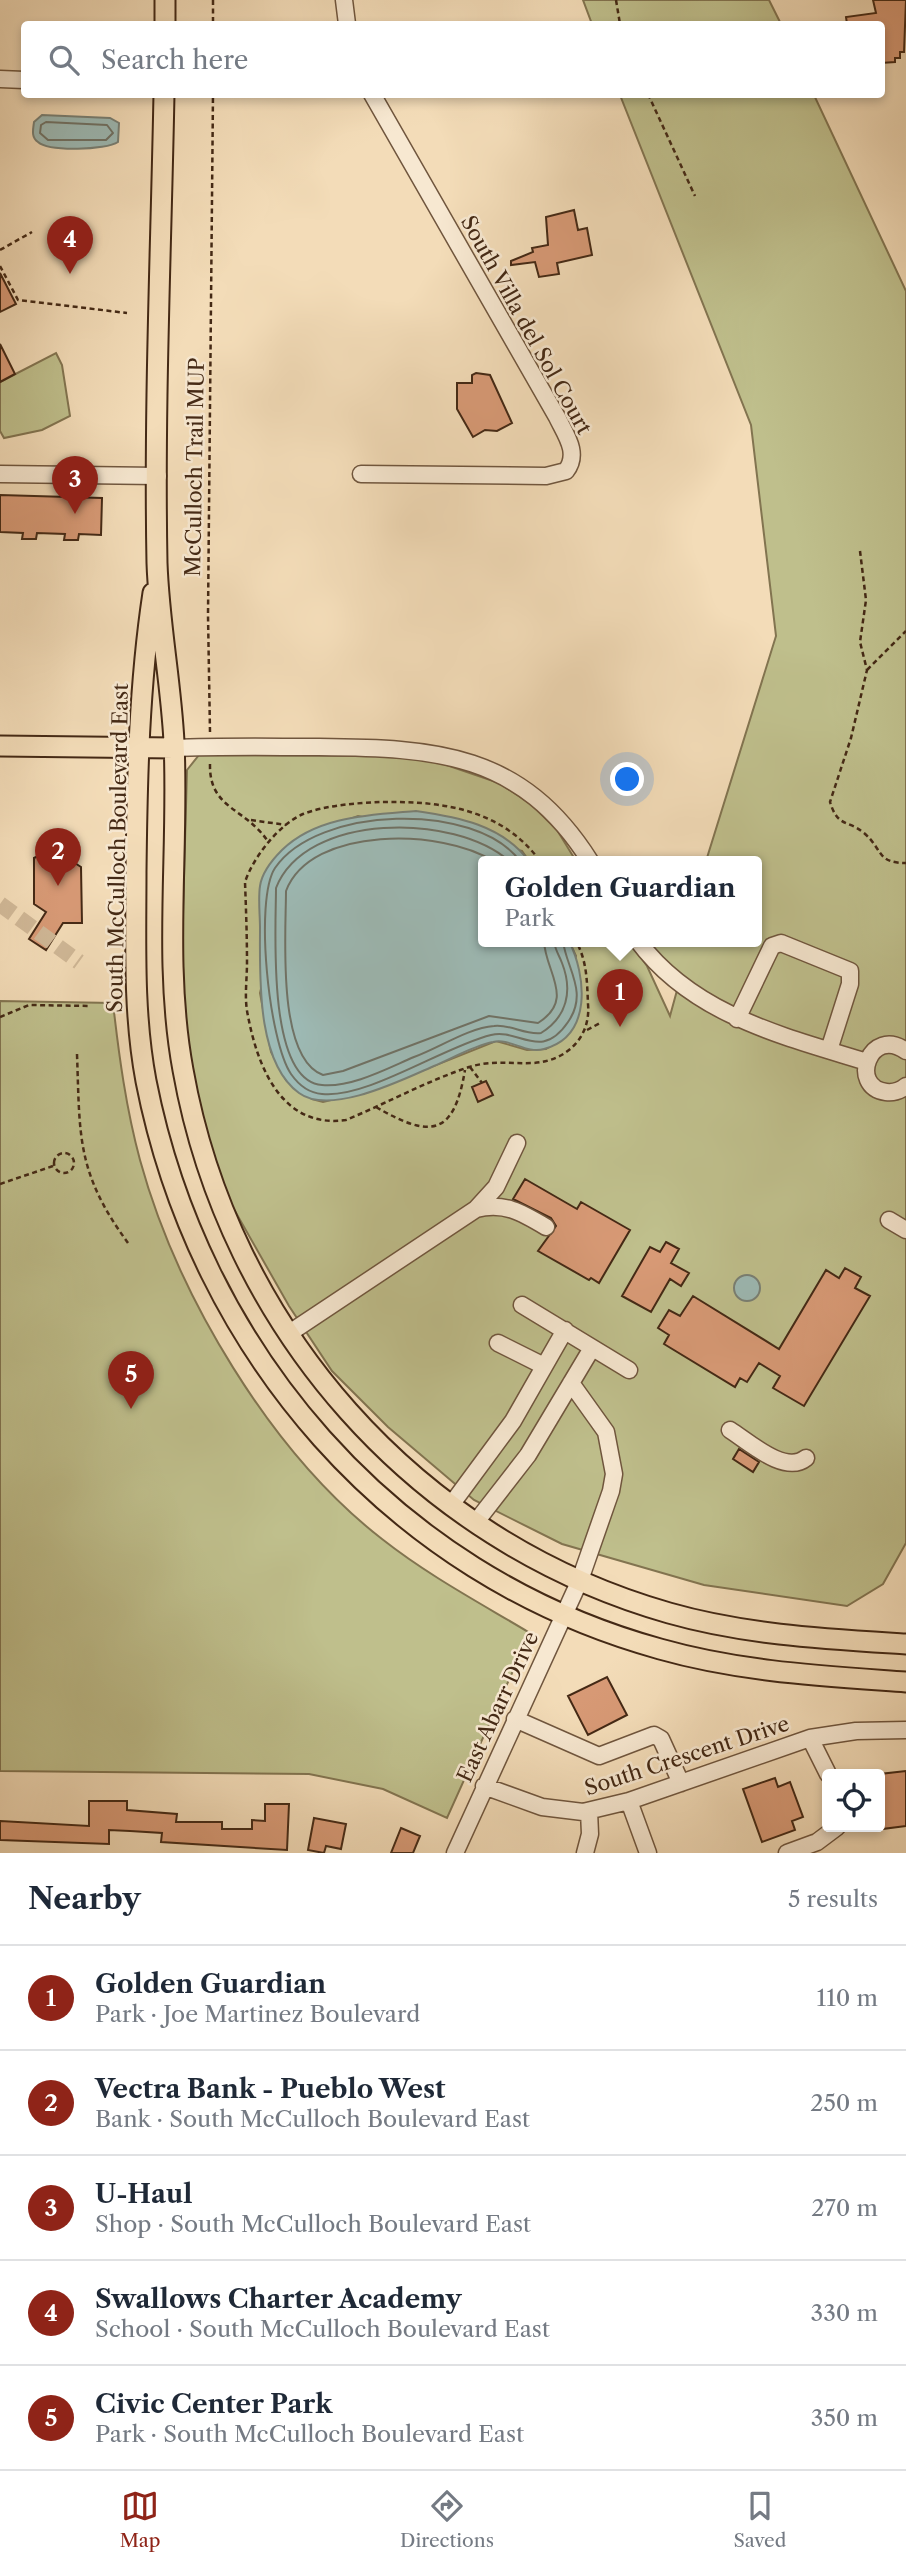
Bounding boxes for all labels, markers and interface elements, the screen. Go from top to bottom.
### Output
search box [21,21,885,98]
icon: search [45,41,83,79]
text: Search here [101,44,248,76]
street label: South Villa del Sol Court [456,211,597,439]
pin: 4 [47,216,93,274]
street label: McCulloch Trail MUP [180,357,209,577]
pin: 3 [52,456,98,514]
street label: South McCulloch Boulevard East [102,683,133,1013]
your location [610,762,644,796]
pin: 2 [35,828,81,886]
popup [478,856,762,947]
text: Golden Guardian [504,872,736,904]
text: Park [504,904,554,932]
pin: 1 [597,969,643,1027]
pin: 5 [108,1351,154,1409]
street label: East Abarr Drive [452,1627,543,1786]
street label: South Crescent Drive [581,1711,792,1800]
map controls [822,1769,885,1832]
button: locate [822,1769,885,1832]
text: Nearby [28,1880,141,1917]
text: 5 results [788,1885,878,1913]
text: Golden Guardian [95,1968,326,2000]
text: 1 [46,1984,56,2012]
text: 110 m [817,1984,878,2012]
text: Park · Joe Martinez Boulevard [95,2000,420,2028]
text: Vectra Bank - Pueblo West [95,2073,445,2105]
text: 2 [44,2089,58,2117]
text: 250 m [810,2089,878,2117]
text: Bank · South McCulloch Boulevard East [95,2105,530,2133]
text: U-Haul [95,2178,192,2210]
text: 3 [45,2194,58,2222]
text: 270 m [811,2194,878,2222]
text: Shop · South McCulloch Boulevard East [95,2210,531,2238]
text: Swallows Charter Academy [95,2283,462,2315]
text: 4 [44,2299,58,2327]
text: 330 m [811,2299,878,2327]
text: School · South McCulloch Boulevard East [95,2315,550,2343]
text: Civic Center Park [95,2388,332,2420]
text: 5 [45,2404,57,2432]
text: 350 m [811,2404,878,2432]
text: Park · South McCulloch Boulevard East [95,2420,524,2448]
tab: Map [120,2487,161,2552]
tab: Directions [400,2487,494,2552]
tab: Saved [733,2487,786,2552]

